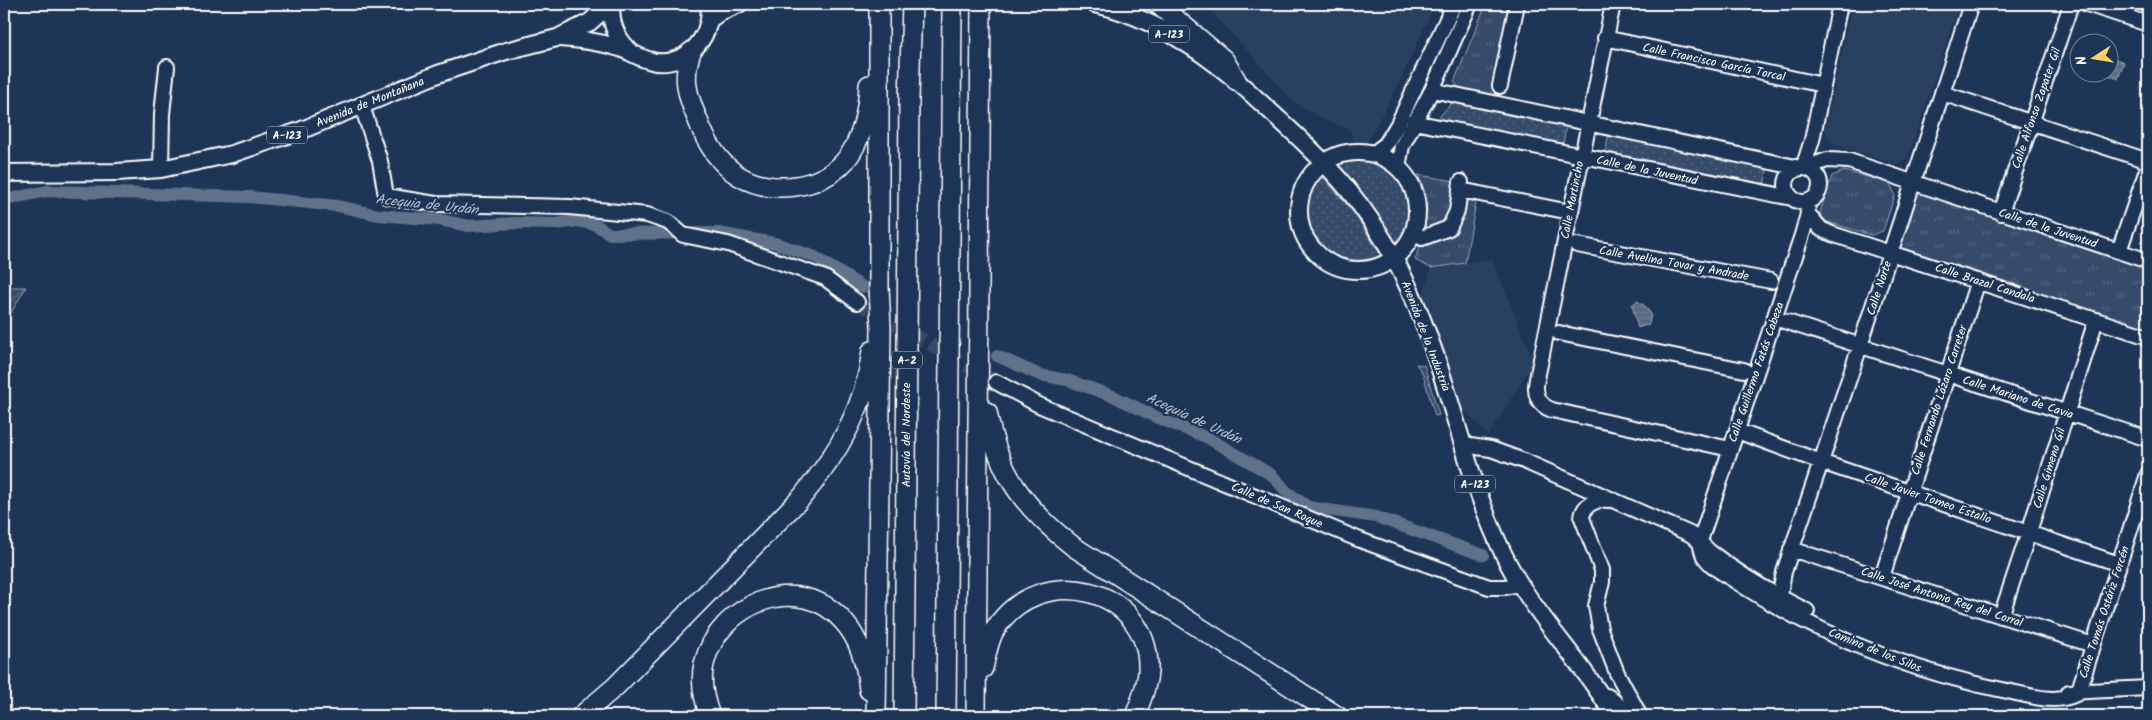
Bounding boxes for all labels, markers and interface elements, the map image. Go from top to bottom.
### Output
road number: A-123 [1149,26,1189,42]
north arrow [2070,32,2120,82]
street label: Calle Francisco García Torcal [1641,38,1787,87]
street label: Calle Alfonso Zapater Gil [2007,45,2066,171]
text: N [2071,54,2094,67]
street label: Avenida de Montañana [313,72,428,133]
road number: A-123 [267,126,307,144]
street label: Calle de la Juventud [1594,150,1700,191]
street label: Calle Martincho [1556,159,1589,241]
water label: Acequia de Urdán [375,189,481,221]
street label: Calle de la Juventud [1996,204,2101,254]
street label: Calle Avelina Tovar y Andrade [1598,241,1751,286]
street label: Calle Norte [1862,258,1897,318]
street label: Calle Brazal Candala [1932,258,2038,309]
street label: Avenida de la Industria [1396,278,1456,395]
street label: Calle Guillermo Fatás Cabeza [1723,299,1790,445]
street label: Calle Fernando Lázaro Carreter [1906,322,1973,478]
road number: A-2 [892,352,922,368]
street label: Calle Mariano de Cavia [1960,371,2076,424]
street label: Autovía del Nordeste [897,382,916,487]
water label: Acequia de Urdán [1142,387,1246,451]
street label: Calle Gimeno Gil [2028,425,2071,511]
street label: Calle Javier Tomeo Estallo [1862,468,1994,529]
road number: A-123 [1455,476,1495,492]
street label: Calle de San Roque [1228,478,1326,534]
street label: Calle Tomás Ostáriz Forcén [2074,543,2135,681]
street label: Calle José Antonio Rey del Corral [1858,562,2025,633]
street label: Camino de los Silos [1825,623,1924,678]

